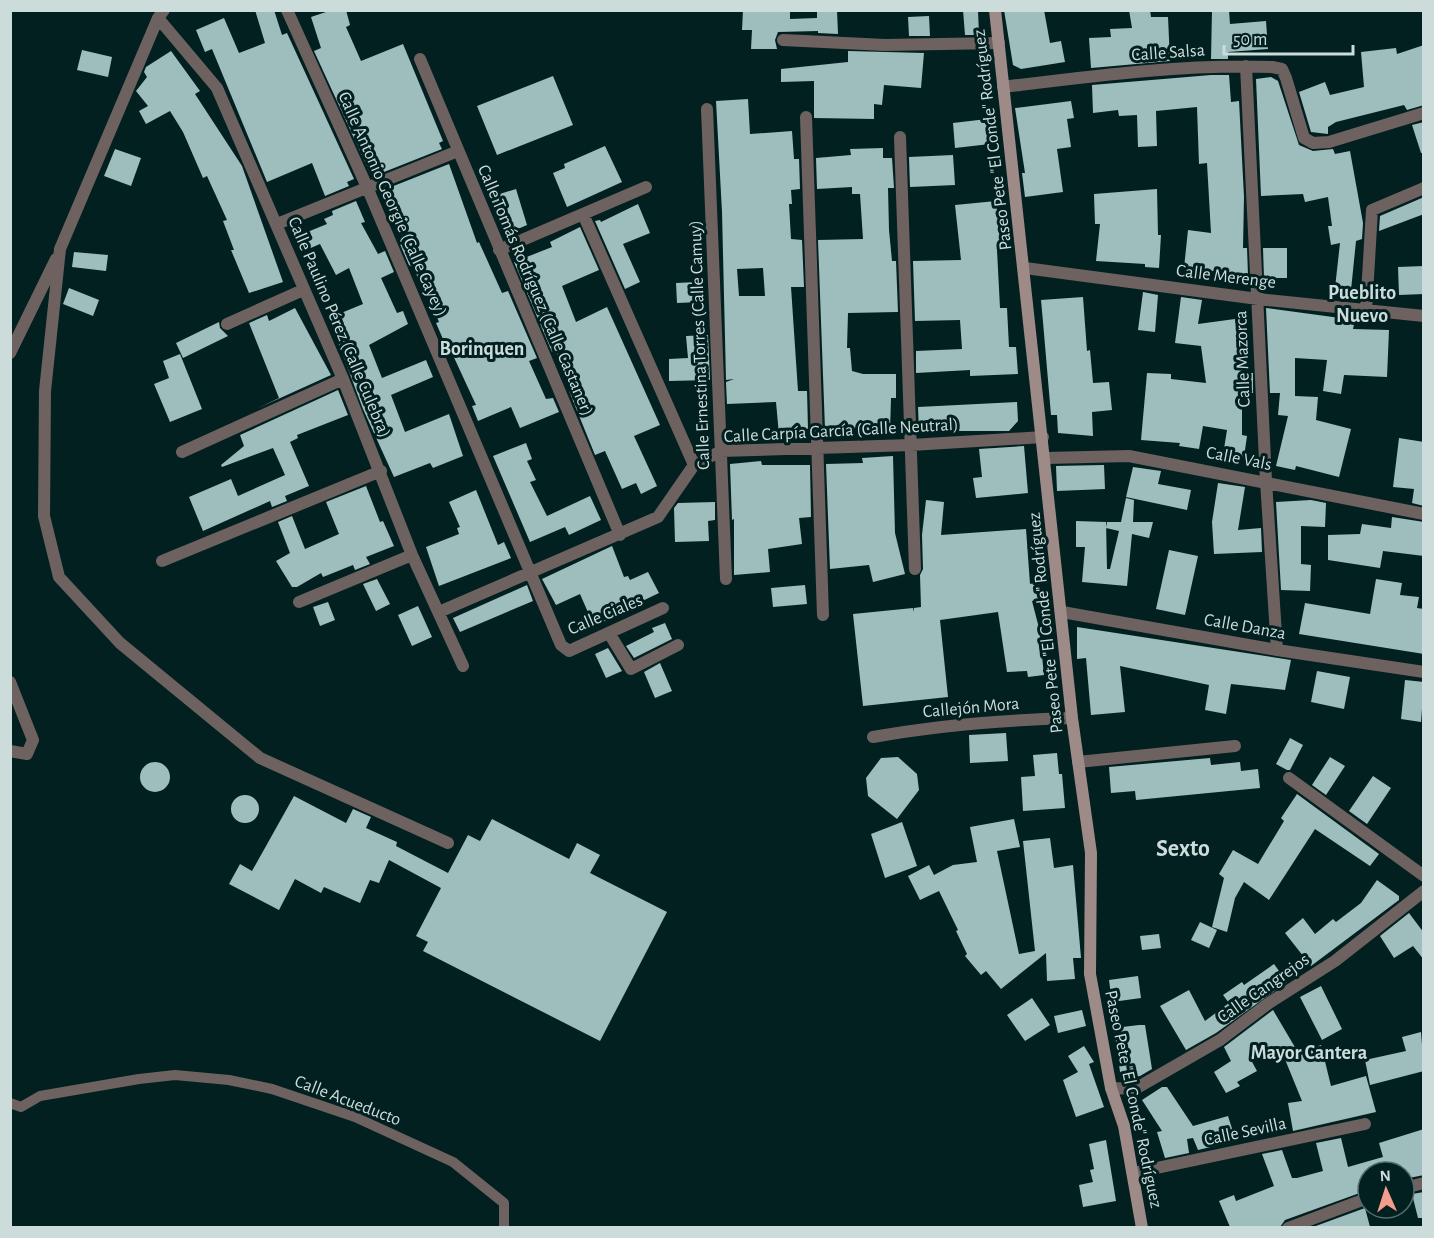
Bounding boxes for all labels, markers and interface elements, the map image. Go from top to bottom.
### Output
scale bar [1224,18,1353,56]
street label: Paseo Pete "El Conde" Rodríguez [971,29,1015,251]
text: 50 m [1233,31,1267,49]
street label: Calle Salsa [1131,41,1205,65]
street label: Calle Antonio Georgie (Calle Cayey) [334,89,450,319]
street label: Calle Tomás Rodríguez (Calle Castaner) [474,162,596,419]
street label: Calle Paulino Pérez (Calle Culebra) [284,214,394,440]
street label: Calle Ernestina Torres (Calle Camuy) [687,220,713,470]
street label: Calle Merenge [1175,262,1277,292]
district label: Pueblito Nuevo [1328,283,1396,326]
street label: Calle Mazorca [1232,310,1254,408]
district label: Borinquen [440,339,524,359]
street label: Calle Carpía García (Calle Neutral) [723,416,959,446]
street label: Calle Vals [1204,444,1273,474]
street label: Paseo Pete "El Conde" Rodríguez [1025,511,1067,734]
street label: Calle Ciales [565,591,645,639]
street label: Calle Danza [1203,611,1287,643]
street label: Callejón Mora [922,695,1020,721]
district label: Sexto [1156,837,1210,861]
street label: Calle Cangrejos [1214,951,1313,1027]
street label: Paseo Pete "El Conde" Rodríguez [1101,989,1165,1210]
district label: Mayor Cantera [1251,1043,1368,1063]
street label: Calle Acueducto [292,1072,403,1129]
street label: Calle Sevilla [1203,1114,1288,1149]
north arrow [1356,1160,1416,1220]
text: N [1379,1168,1391,1184]

